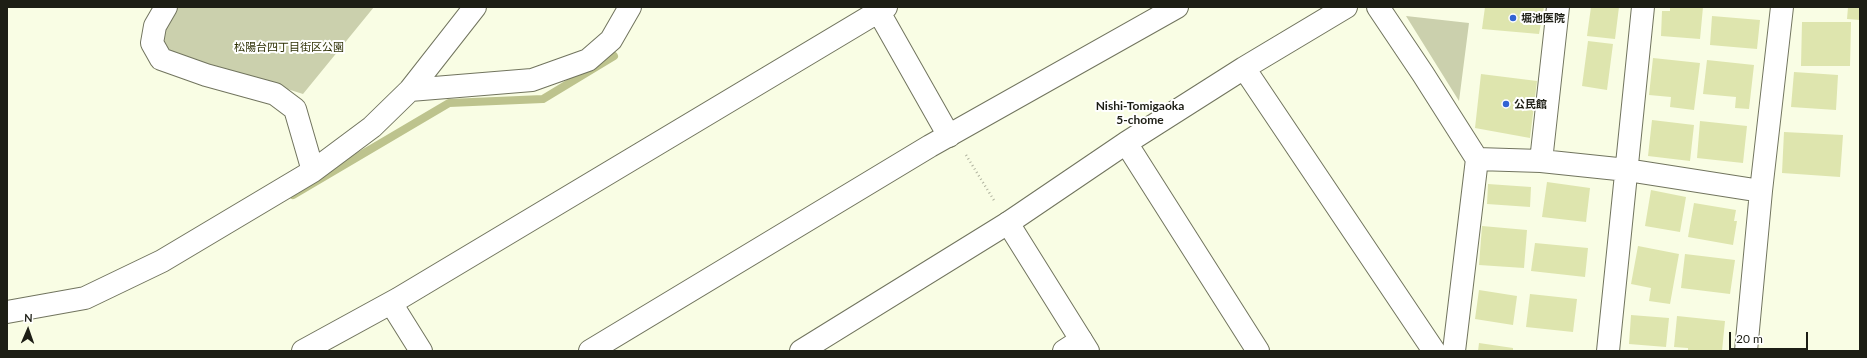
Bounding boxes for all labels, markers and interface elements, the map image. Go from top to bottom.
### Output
place label: 堀池医院 [1521,11,1565,25]
marker: 堀池医院 [1508,13,1518,23]
park label: 松陽台四丁目街区公園 [234,40,344,54]
place label: 公民館 [1514,97,1547,111]
district label: Nishi-Tomigaoka 5-chome [1096,99,1184,127]
marker: 公民館 [1501,99,1511,109]
north arrow [8,310,48,350]
text: N [24,311,33,324]
scale bar [1731,324,1810,350]
text: 20 m [1736,331,1763,346]

